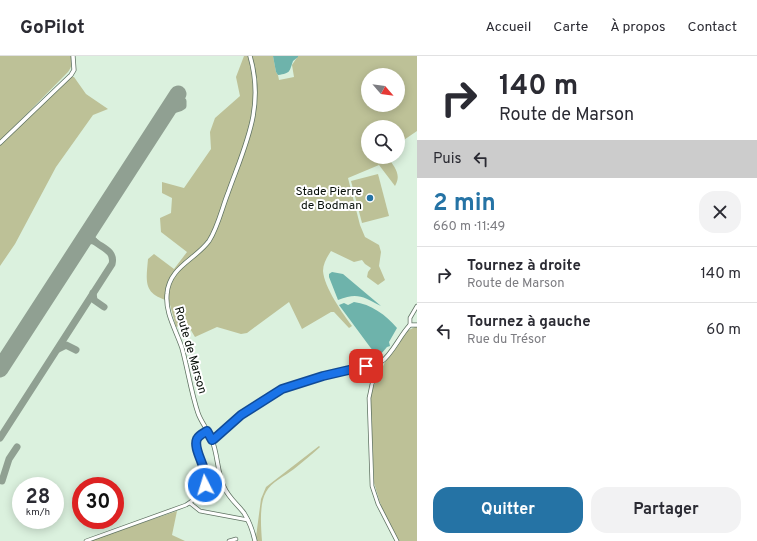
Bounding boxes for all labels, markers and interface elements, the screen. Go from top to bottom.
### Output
text: GoPilot [20,16,85,40]
text: Accueil [485,19,531,36]
text: Carte [553,19,588,36]
text: À propos [610,19,666,36]
text: Contact [688,19,737,36]
north arrow [361,68,405,112]
map controls [361,68,405,164]
text: 140 m [499,69,578,105]
icon: right [433,72,485,124]
text: Route de Marson [499,104,634,127]
button: search [361,120,405,164]
icon: left [470,148,492,170]
text: Puis [433,150,462,169]
place label: Stade Pierre de Bodman [295,184,362,214]
text: 2 min [433,189,496,219]
button: close [699,191,741,233]
marker: Stade Pierre de Bodman [365,193,375,203]
text: 660 m · 11:49 [433,219,505,235]
text: Tournez à droite [467,257,581,276]
icon: right [433,264,455,286]
text: 140 m [701,265,741,284]
text: Route de Marson [467,276,565,292]
street label: Route de Marson [170,305,210,396]
text: Tournez à gauche [467,313,591,332]
icon: left [433,320,455,342]
text: 60 m [706,321,741,340]
text: Rue du Trésor [467,332,546,348]
pin [349,349,383,383]
icon: arrive [355,355,377,377]
position arrow [184,464,226,506]
speed limit sign: 30 [72,477,124,529]
text: 28 [26,485,50,511]
button: Quitter [433,487,583,533]
button: Partager [591,487,741,533]
text: km/h [26,506,50,519]

